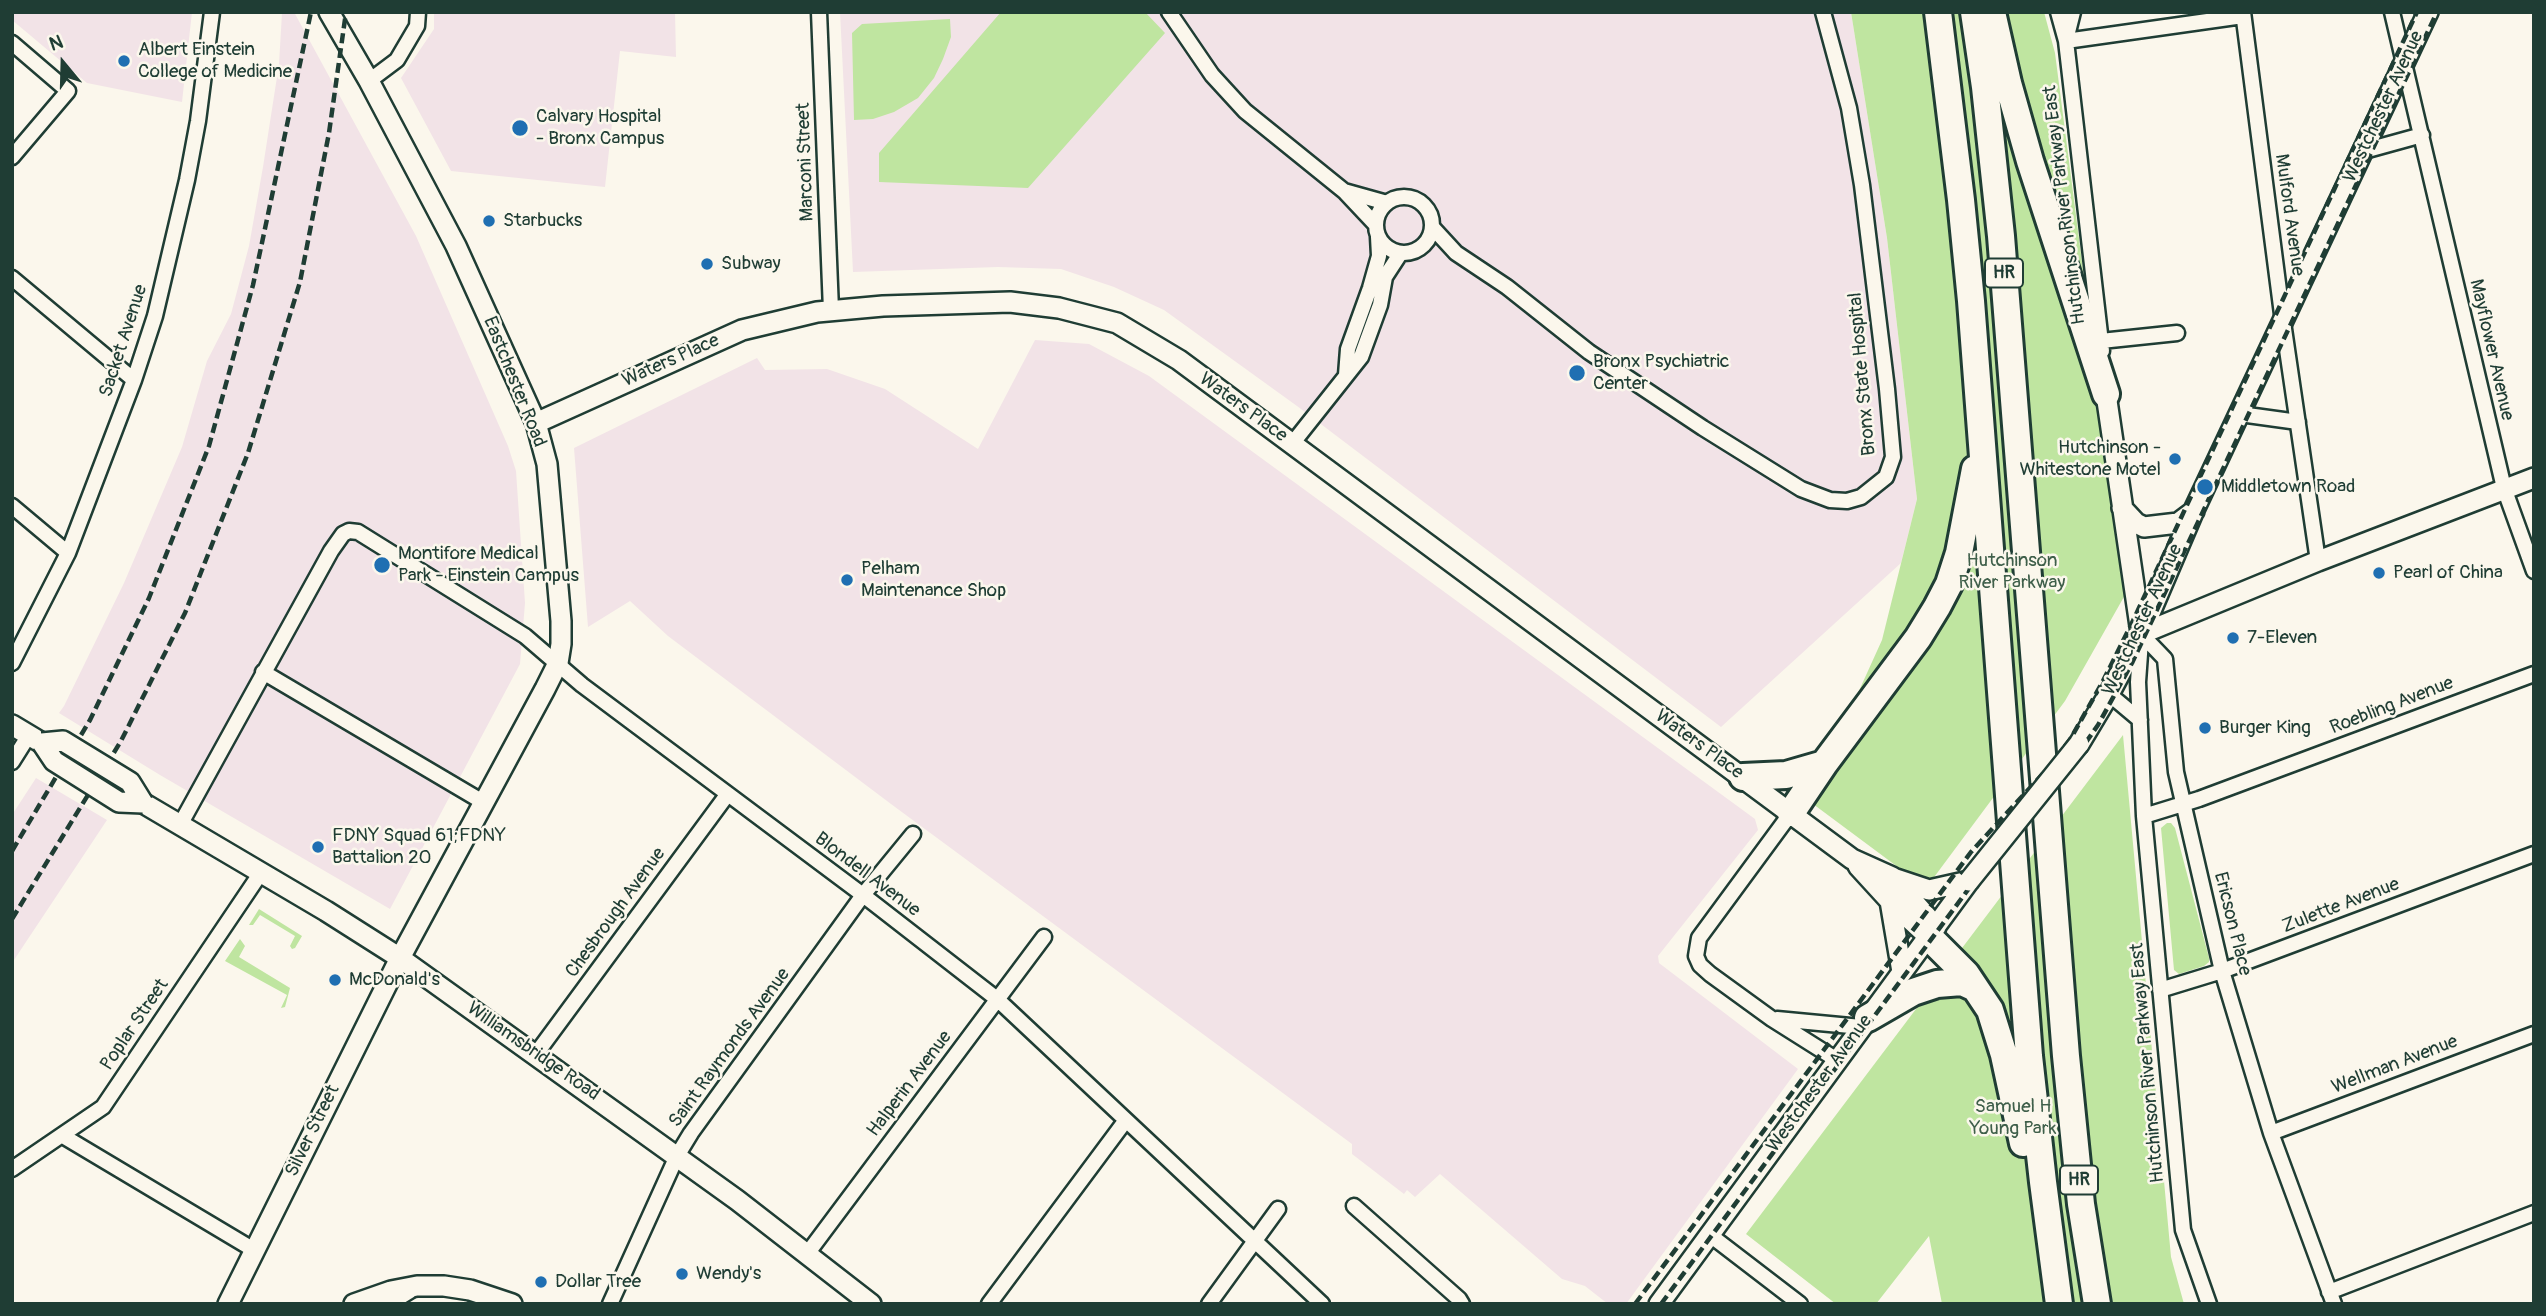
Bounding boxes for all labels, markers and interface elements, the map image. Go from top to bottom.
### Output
north arrow [28,28,98,98]
street label: Westchester Avenue [2339,28,2429,186]
text: N [46,30,66,57]
place label: Albert Einstein College of Medicine [138,39,292,83]
marker: Albert Einstein College of Medicine [116,53,132,69]
street label: Hutchinson River Parkway East [2039,84,2091,326]
street label: Marconi Street [793,102,819,222]
place label: Calvary Hospital - Bronx Campus [536,106,664,150]
marker: Calvary Hospital - Bronx Campus [510,118,530,138]
street label: Mulford Avenue [2269,153,2309,277]
place label: Starbucks [503,210,582,232]
marker: Starbucks [481,213,497,229]
place label: Subway [721,253,781,275]
marker: Subway [699,256,715,272]
road number: HR [1985,258,2023,288]
street label: Mayflower Avenue [2464,277,2518,423]
street label: Sacket Avenue [95,282,153,400]
street label: Bronx State Hospital [1845,291,1881,457]
street label: Eastchester Road [477,313,551,451]
street label: Waters Place [619,329,723,393]
place label: Bronx Psychiatric Center [1593,351,1730,395]
marker: Bronx Psychiatric Center [1567,363,1587,383]
street label: Waters Place [1194,368,1292,448]
place label: Hutchinson - Whitestone Motel [2019,437,2161,481]
marker: Hutchinson - Whitestone Motel [2167,451,2183,467]
place label: Middletown Road [2221,476,2355,498]
marker: Middletown Road [2195,477,2215,497]
street label: Westchester Avenue [2098,541,2188,699]
place label: Montifore Medical Park - Einstein Campus [398,543,579,587]
park label: Hutchinson River Parkway [1959,550,2065,594]
marker: Montifore Medical Park - Einstein Campus [372,555,392,575]
place label: Pelham Maintenance Shop [861,558,1006,602]
place label: Pearl of China [2393,562,2503,584]
marker: Pearl of China [2371,565,2387,581]
marker: Pelham Maintenance Shop [839,572,855,588]
place label: 7-Eleven [2247,627,2317,649]
marker: 7-Eleven [2225,630,2241,646]
street label: Roebling Avenue [2327,672,2457,740]
street label: Waters Place [1650,705,1748,785]
place label: Burger King [2219,717,2311,739]
marker: Burger King [2197,720,2213,736]
place label: FDNY Squad 61;FDNY Battalion 20 [332,825,506,869]
street label: Blondell Avenue [810,828,924,922]
marker: FDNY Squad 61;FDNY Battalion 20 [310,839,326,855]
street label: Chesbrough Avenue [561,844,671,982]
street label: Ericson Place [2208,870,2256,978]
street label: Zulette Avenue [2279,873,2403,939]
street label: Hutchinson River Parkway East [2126,942,2170,1184]
street label: Saint Raymonds Avenue [665,964,795,1132]
place label: McDonald's [349,969,440,991]
marker: McDonald's [327,972,343,988]
street label: Poplar Street [96,975,174,1075]
street label: Williamsbridge Road [462,998,604,1106]
street label: Westchester Avenue [1762,1011,1878,1157]
street label: Halperin Avenue [863,1026,957,1142]
street label: Wellman Avenue [2329,1031,2461,1099]
street label: Silver Street [281,1081,345,1181]
park label: Samuel H Young Park [1970,1096,2056,1140]
road number: HR [2060,1166,2098,1195]
place label: Wendy's [696,1263,761,1285]
marker: Wendy's [674,1266,690,1282]
place label: Dollar Tree [555,1271,641,1293]
marker: Dollar Tree [533,1274,549,1290]

